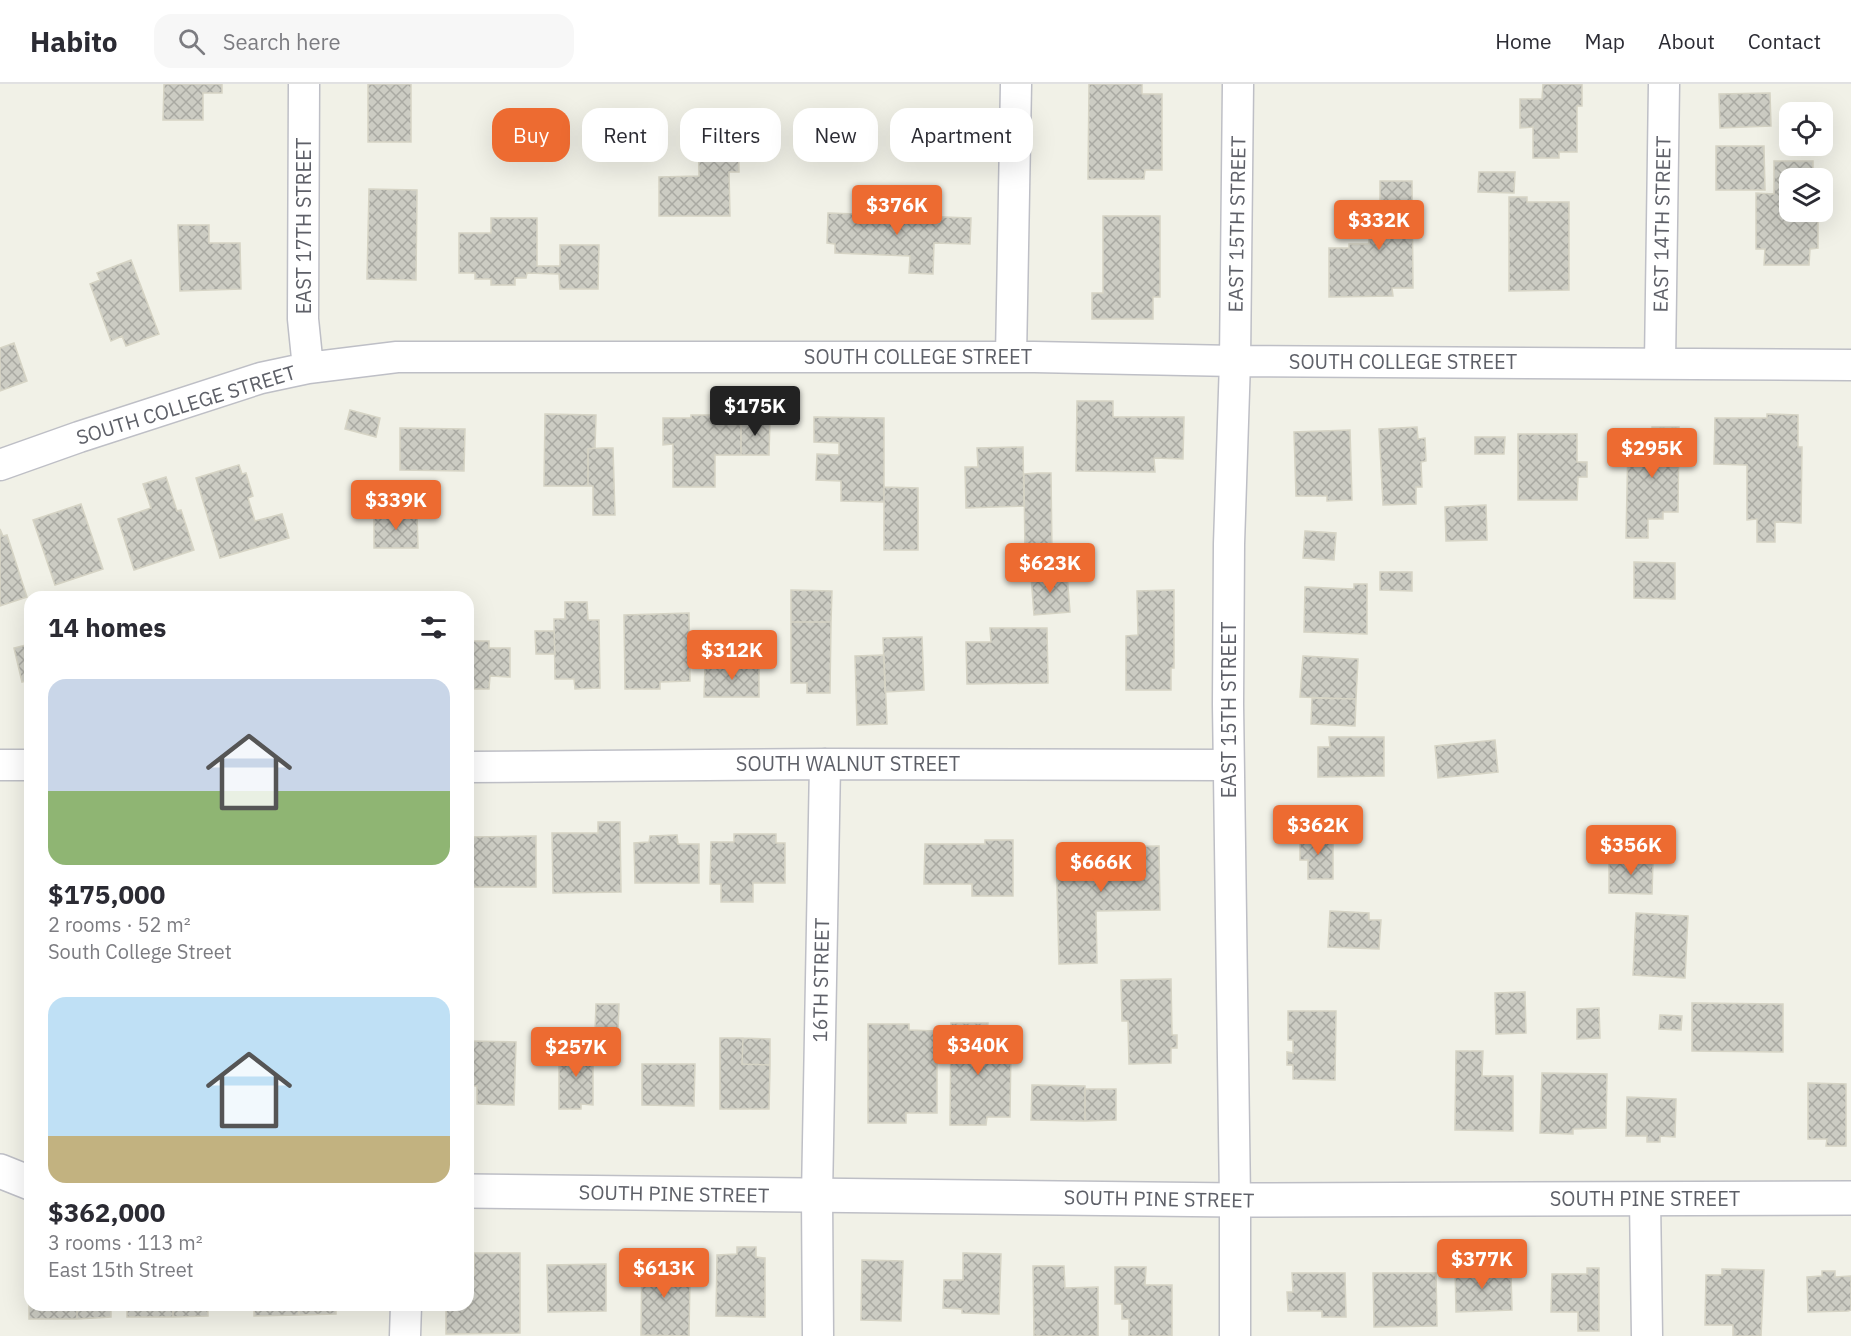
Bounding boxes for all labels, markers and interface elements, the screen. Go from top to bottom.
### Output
search box [154,14,574,68]
text: Habito [30,23,118,60]
icon: search [175,25,208,58]
text: Search here [223,27,341,56]
text: Home [1495,27,1552,55]
text: Map [1585,27,1625,55]
text: About [1658,27,1715,55]
text: Contact [1748,27,1821,55]
map controls [1779,102,1833,222]
button: locate [1779,102,1833,156]
chip: Buy [492,108,570,162]
chip: Rent [582,108,668,162]
chip: Filters [680,108,781,162]
chip: New [793,108,878,162]
chip: Apartment [890,108,1033,162]
street label: EAST 15TH STREET [1221,135,1252,313]
street label: EAST 14TH STREET [1646,135,1677,313]
street label: EAST 17TH STREET [290,138,317,314]
button: layers [1779,168,1833,222]
pin: $376K [855,185,939,236]
text: $376K [866,191,928,218]
pin: $332K [1337,200,1421,251]
text: $332K [1348,206,1410,233]
street label: SOUTH COLLEGE STREET [804,343,1032,370]
street label: SOUTH COLLEGE STREET [1289,348,1517,375]
street label: SOUTH COLLEGE STREET [73,358,299,451]
pin: $175K [713,386,797,437]
text: $175K [724,392,786,419]
pin: $295K [1610,428,1694,479]
text: $295K [1621,434,1683,461]
pin: $339K [354,480,438,531]
text: $339K [365,486,427,513]
pin: $623K [1008,543,1092,594]
text: $623K [1019,549,1081,576]
text: 14 homes [48,610,166,644]
icon: filters [417,611,450,644]
street label: EAST 15TH STREET [1215,622,1242,798]
pin: $312K [690,630,774,681]
text: $312K [701,636,763,663]
icon: home [195,718,303,826]
street label: SOUTH WALNUT STREET [736,750,960,777]
pin: $362K [1276,805,1360,856]
text: $362K [1287,811,1349,838]
pin: $356K [1589,825,1673,876]
text: $356K [1600,831,1662,858]
pin: $666K [1059,842,1143,893]
text: $666K [1070,848,1132,875]
text: $175,000 [48,877,165,911]
text: 2 rooms · 52 m² [48,911,191,938]
street label: 16TH STREET [806,917,835,1043]
text: South College Street [48,938,232,965]
pin: $340K [936,1025,1020,1076]
pin: $257K [534,1027,618,1078]
text: $340K [947,1031,1009,1058]
text: $257K [545,1033,607,1060]
icon: home [195,1036,303,1144]
street label: SOUTH PINE STREET [578,1178,770,1209]
street label: SOUTH PINE STREET [1063,1183,1255,1214]
street label: SOUTH PINE STREET [1550,1185,1740,1212]
text: $362,000 [48,1195,165,1229]
text: 3 rooms · 113 m² [48,1229,203,1256]
pin: $377K [1440,1239,1524,1290]
text: $377K [1451,1245,1513,1272]
pin: $613K [622,1248,706,1299]
text: $613K [633,1254,695,1281]
text: East 15th Street [48,1256,194,1283]

